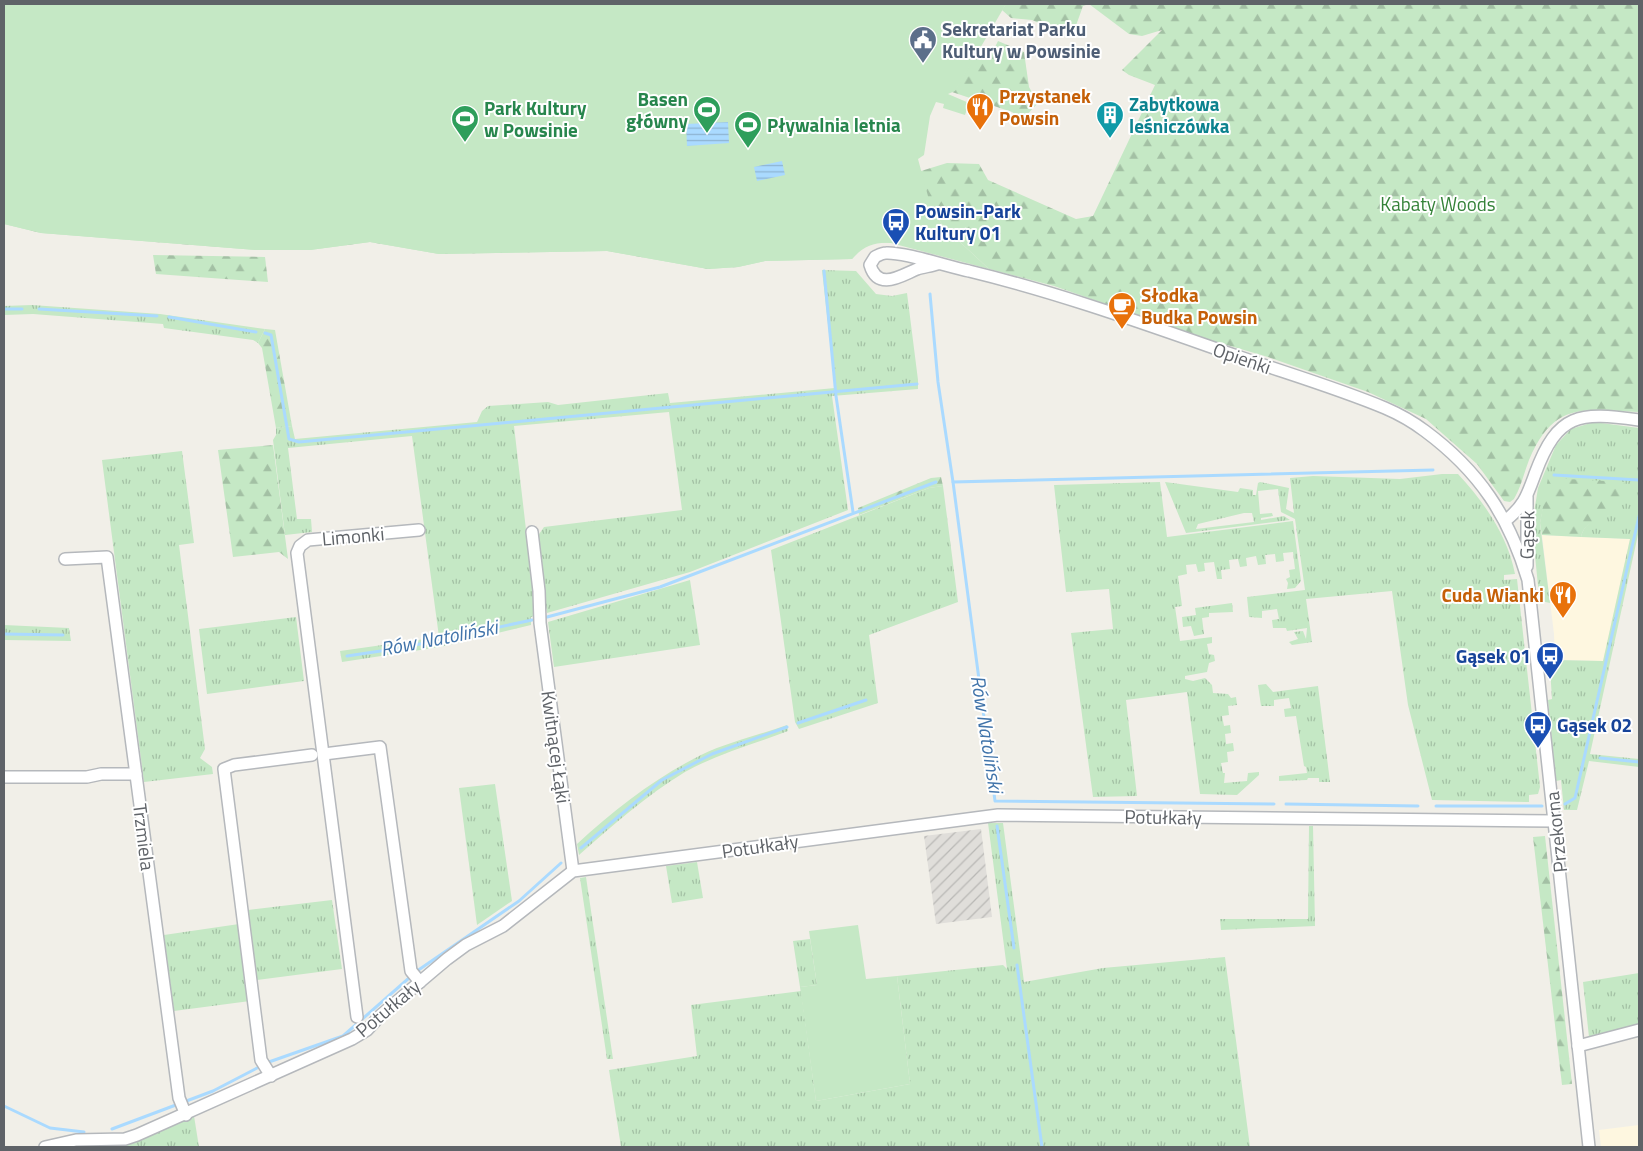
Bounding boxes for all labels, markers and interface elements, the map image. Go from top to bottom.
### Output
place label: Sekretariat Parku Kultury w Powsinie [942,14,1101,65]
public building icon: Sekretariat Parku Kultury w Powsinie [908,25,938,64]
place label: Przystanek Powsin [999,81,1091,132]
place label: Basen główny [626,84,688,135]
place label: Zabytkowa leśniczówka [1129,89,1230,140]
restaurant icon: Przystanek Powsin [965,92,995,131]
place label: Park Kultury w Powsinie [484,93,587,144]
sports icon: Basen główny [692,95,722,134]
building icon: Zabytkowa leśniczówka [1095,100,1125,139]
sports icon: Park Kultury w Powsinie [450,104,480,143]
sports icon: Pływalnia letnia [733,110,763,149]
place label: Pływalnia letnia [767,110,901,139]
park label: Kabaty Woods [1380,189,1496,218]
place label: Powsin-Park Kultury 01 [915,196,1021,247]
bus stop icon: Powsin-Park Kultury 01 [881,207,911,246]
place label: Słodka Budka Powsin [1141,280,1258,331]
cafe icon: Słodka Budka Powsin [1107,291,1137,330]
street label: Opieńki [1209,334,1275,381]
street label: Gąsek [1512,510,1541,560]
street label: Limonki [320,518,385,553]
place label: Cuda Wianki [1441,580,1544,609]
restaurant icon: Cuda Wianki [1548,580,1578,619]
water label: Rów Natoliński [378,610,503,664]
place label: Gąsek 01 [1456,641,1531,670]
bus stop icon: Gąsek 01 [1535,641,1565,680]
water label: Rów Natoliński [963,673,1013,798]
street label: Kwitnącej Łąki [534,689,579,805]
bus stop icon: Gąsek 02 [1523,710,1553,749]
place label: Gąsek 02 [1557,710,1632,739]
street label: Przekorna [1537,790,1574,874]
street label: Potułkały [1124,801,1202,832]
street label: Trzmiela [126,802,163,872]
street label: Potułkały [720,826,800,865]
street label: Potułkały [349,972,427,1044]

